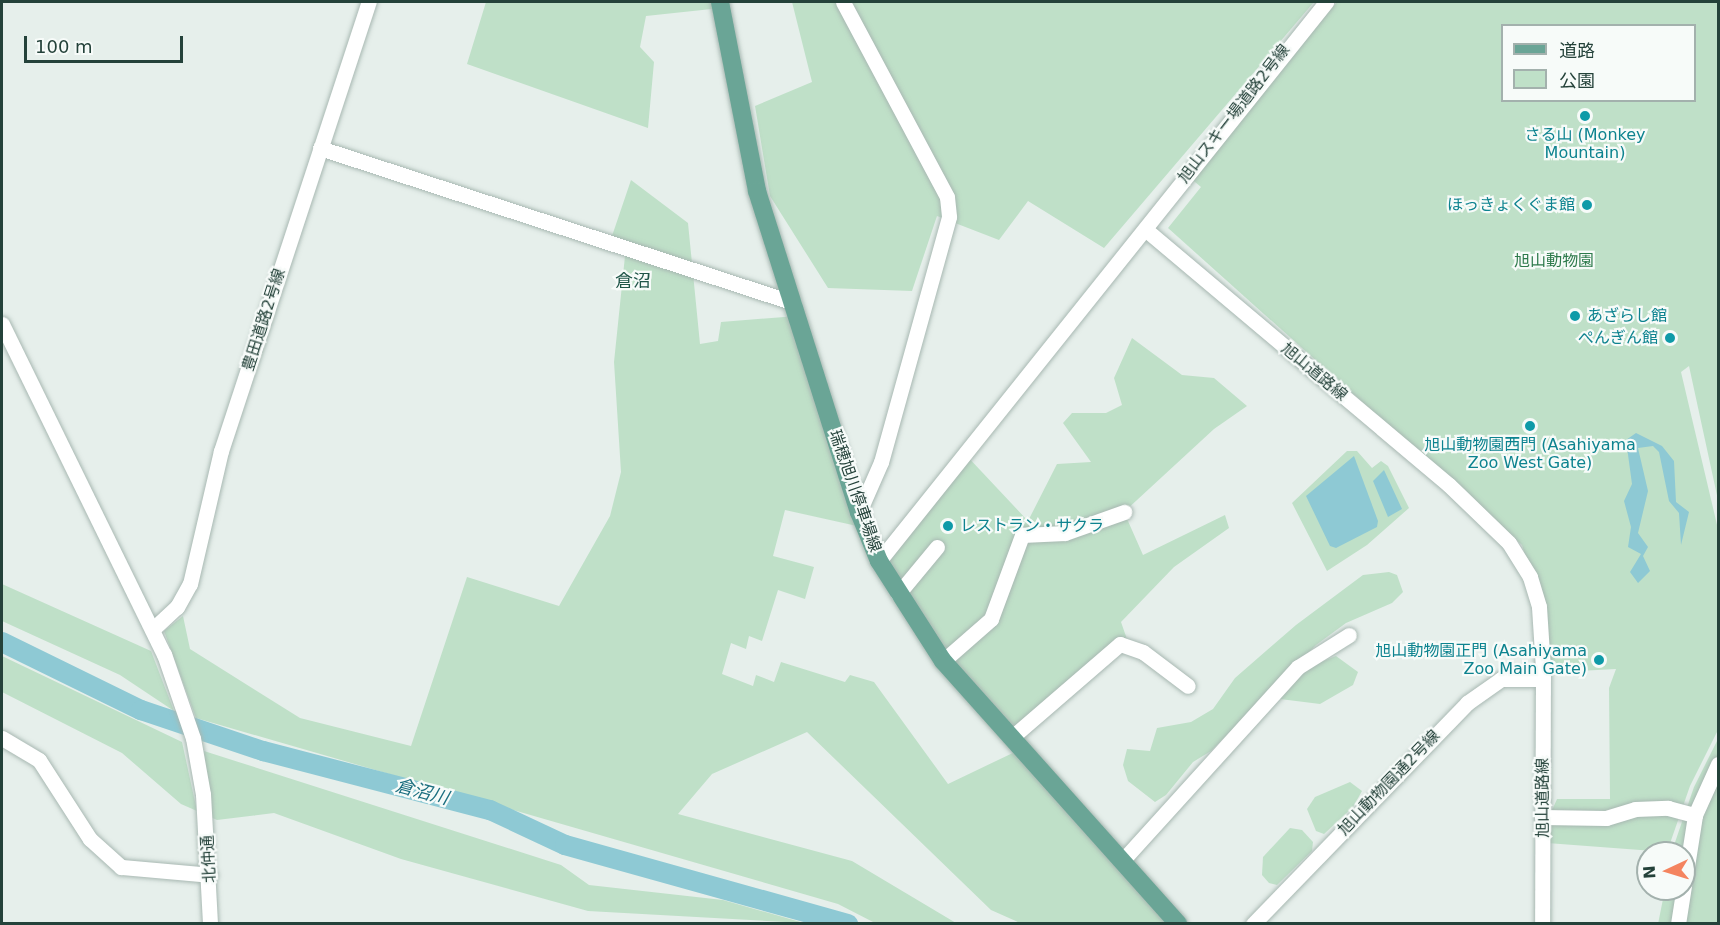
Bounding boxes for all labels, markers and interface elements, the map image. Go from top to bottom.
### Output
scale bar [27,24,186,62]
legend [1501,24,1696,102]
text: 100 m [35,36,93,57]
text: 道路 [1559,40,1595,61]
street label: 旭山スキー場道路2号線 [1174,41,1294,187]
text: 公園 [1559,70,1595,91]
marker: さる山 (Monkey Mountain) [1578,109,1592,123]
place label: さる山 (Monkey Mountain) [1524,125,1646,163]
place label: ほっきょくぐま館 [1447,195,1575,215]
marker: ほっきょくぐま館 [1580,198,1594,212]
park label: 旭山動物園 [1514,251,1594,271]
street label: 豊田道路2号線 [238,267,290,373]
district label: 倉沼 [615,270,651,292]
place label: あざらし館 [1587,306,1667,326]
marker: あざらし館 [1568,309,1582,323]
place label: ぺんぎん館 [1578,328,1658,348]
marker: ぺんぎん館 [1663,331,1677,345]
street label: 旭山道路線 [1277,339,1351,405]
marker: 旭山動物園西門 (Asahiyama Zoo West Gate) [1523,419,1537,433]
street label: 瑞穂旭川停車場線 [825,427,885,555]
place label: 旭山動物園西門 (Asahiyama Zoo West Gate) [1424,435,1636,473]
place label: レストラン・サクラ [960,516,1104,536]
marker: レストラン・サクラ [941,519,955,533]
place label: 旭山動物園正門 (Asahiyama Zoo Main Gate) [1375,641,1587,679]
marker: 旭山動物園正門 (Asahiyama Zoo Main Gate) [1592,653,1606,667]
street label: 旭山動物園通2号線 [1334,727,1444,839]
street label: 旭山道路線 [1533,758,1553,838]
water label: 倉沼川 [393,775,451,809]
street label: 北仲通 [198,835,220,883]
north arrow [1636,841,1696,901]
text: N [1640,865,1659,880]

